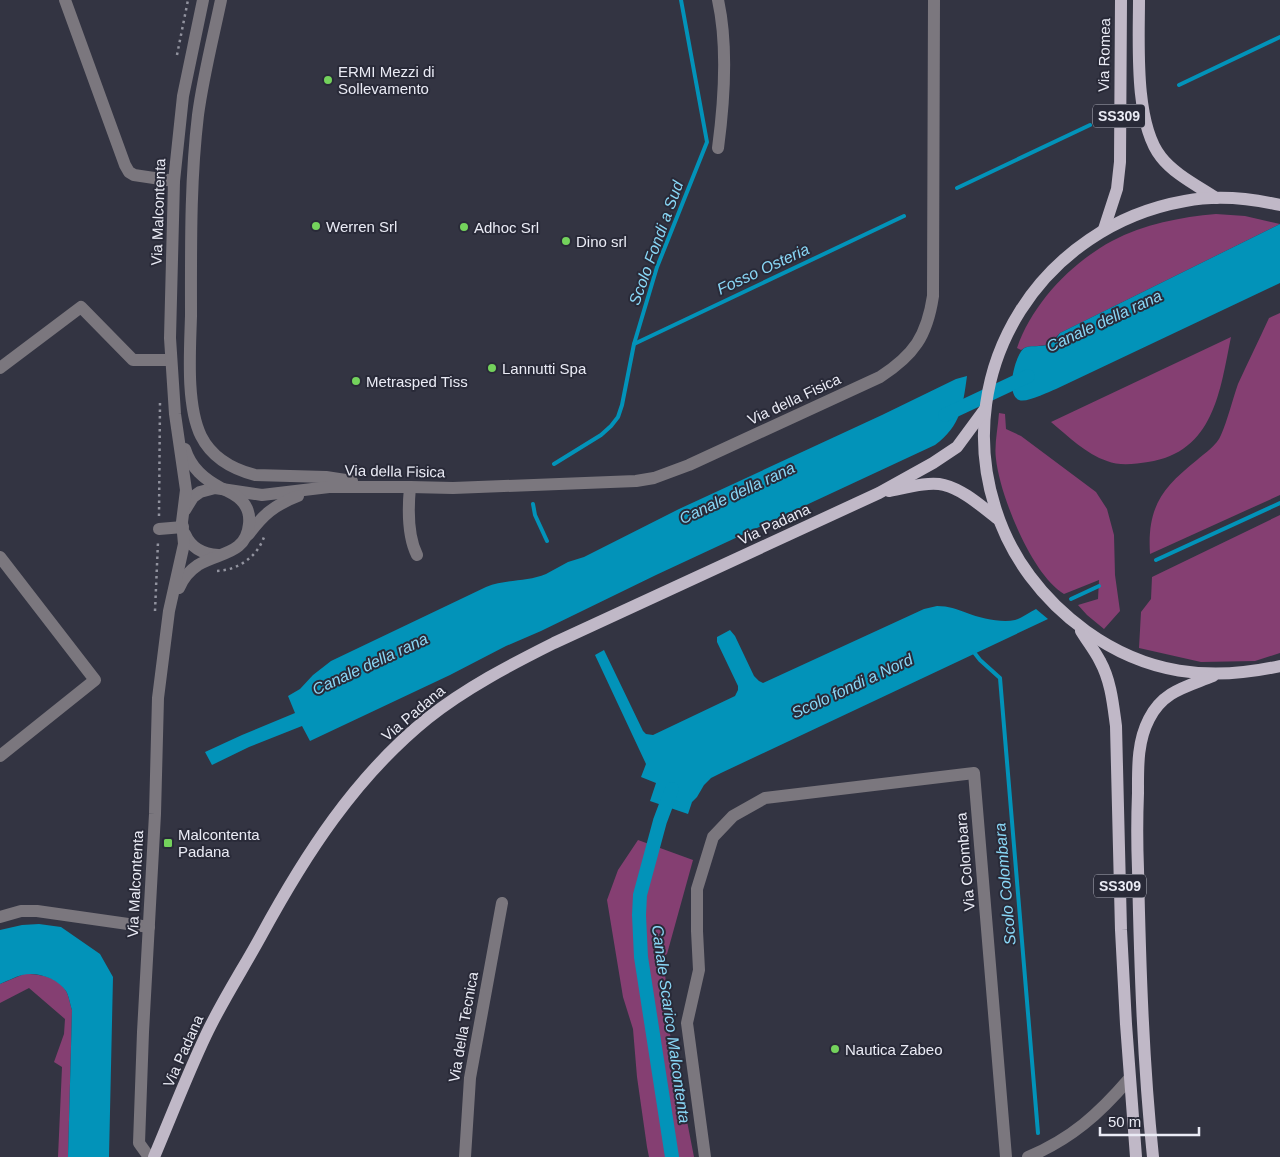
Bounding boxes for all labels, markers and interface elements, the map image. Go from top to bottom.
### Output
street label: Via Romea [1095,17,1113,92]
place label: ERMI Mezzi di Sollevamento [338,63,435,97]
marker: ERMI Mezzi di Sollevamento [322,74,334,86]
road number: SS309 [1093,104,1145,128]
street label: Via Malcontenta [148,157,168,266]
water label: Scolo Fondi a Sud [626,178,687,307]
place label: Werren Srl [326,218,397,235]
place label: Adhoc Srl [474,219,539,236]
marker: Werren Srl [310,220,322,232]
marker: Adhoc Srl [458,221,470,233]
place label: Dino srl [576,233,627,250]
marker: Dino srl [560,235,572,247]
water label: Fosso Osteria [714,240,812,298]
water label: Canale della rana [1044,287,1165,355]
place label: Lannutti Spa [502,360,587,377]
marker: Lannutti Spa [486,362,498,374]
street label: Via della Fisica [745,370,844,428]
place label: Metrasped Tiss [366,373,468,390]
marker: Metrasped Tiss [350,375,362,387]
water label: Canale della rana [677,459,798,527]
street label: Via della Fisica [345,462,446,480]
street label: Via Padana [735,500,813,548]
water label: Canale della rana [310,630,431,698]
water label: Scolo fondi a Nord [789,650,916,722]
street label: Via Padana [378,681,449,744]
street label: Via Colombara [952,811,978,912]
water label: Scolo Colombara [991,822,1019,946]
place label: Malcontenta Padana [178,826,260,860]
street label: Via Malcontenta [124,829,146,938]
marker: Malcontenta Padana [162,837,174,849]
road number: SS309 [1094,874,1146,898]
water label: Canale Scarico Malcontenta [649,924,693,1124]
street label: Via della Tecnica [445,970,481,1084]
street label: Via Padana [160,1012,207,1090]
place label: Nautica Zabeo [845,1041,943,1058]
marker: Nautica Zabeo [829,1043,841,1055]
scale bar [1100,1104,1199,1136]
text: 50 m [1108,1113,1141,1130]

